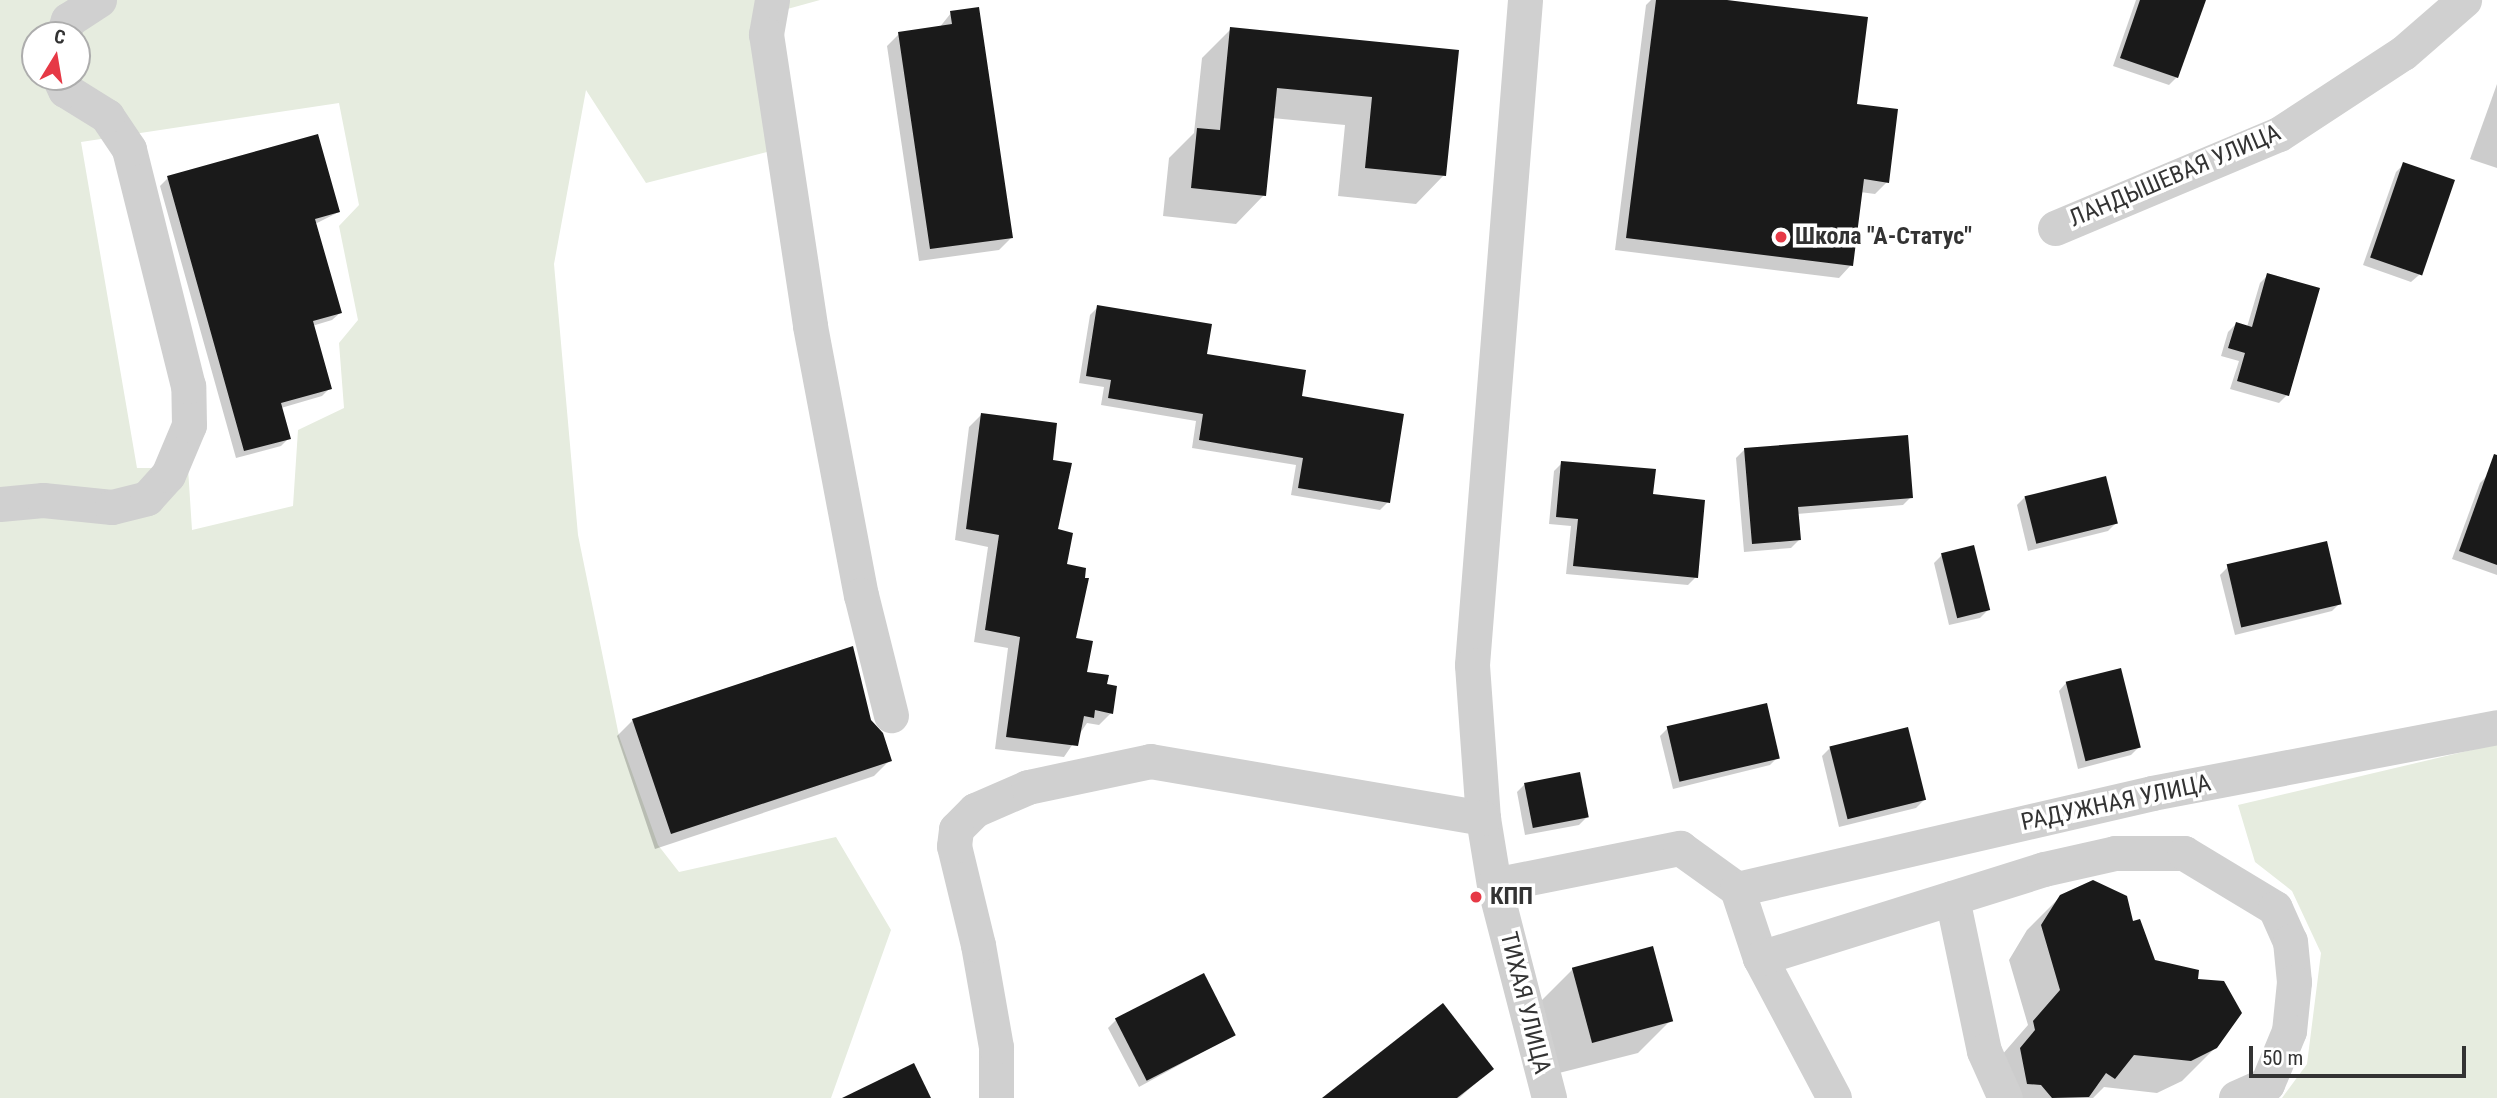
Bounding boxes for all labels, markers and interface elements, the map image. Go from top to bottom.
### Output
north arrow [21,21,91,91]
text: С [52,25,67,49]
street label: ЛАНДЫШЕВАЯ УЛИЦА [2065,118,2285,234]
place label: Школа "А-Статус" [1795,223,1972,251]
marker: Школа "А-Статус" [1773,229,1789,245]
street label: РАДУЖНАЯ УЛИЦА [2019,769,2213,837]
place label: КПП [1490,883,1533,911]
marker: КПП [1468,889,1484,905]
street label: ТИХАЯ УЛИЦА [1493,929,1557,1077]
scale bar [2252,1032,2469,1076]
text: 50 m [2262,1046,2303,1070]

